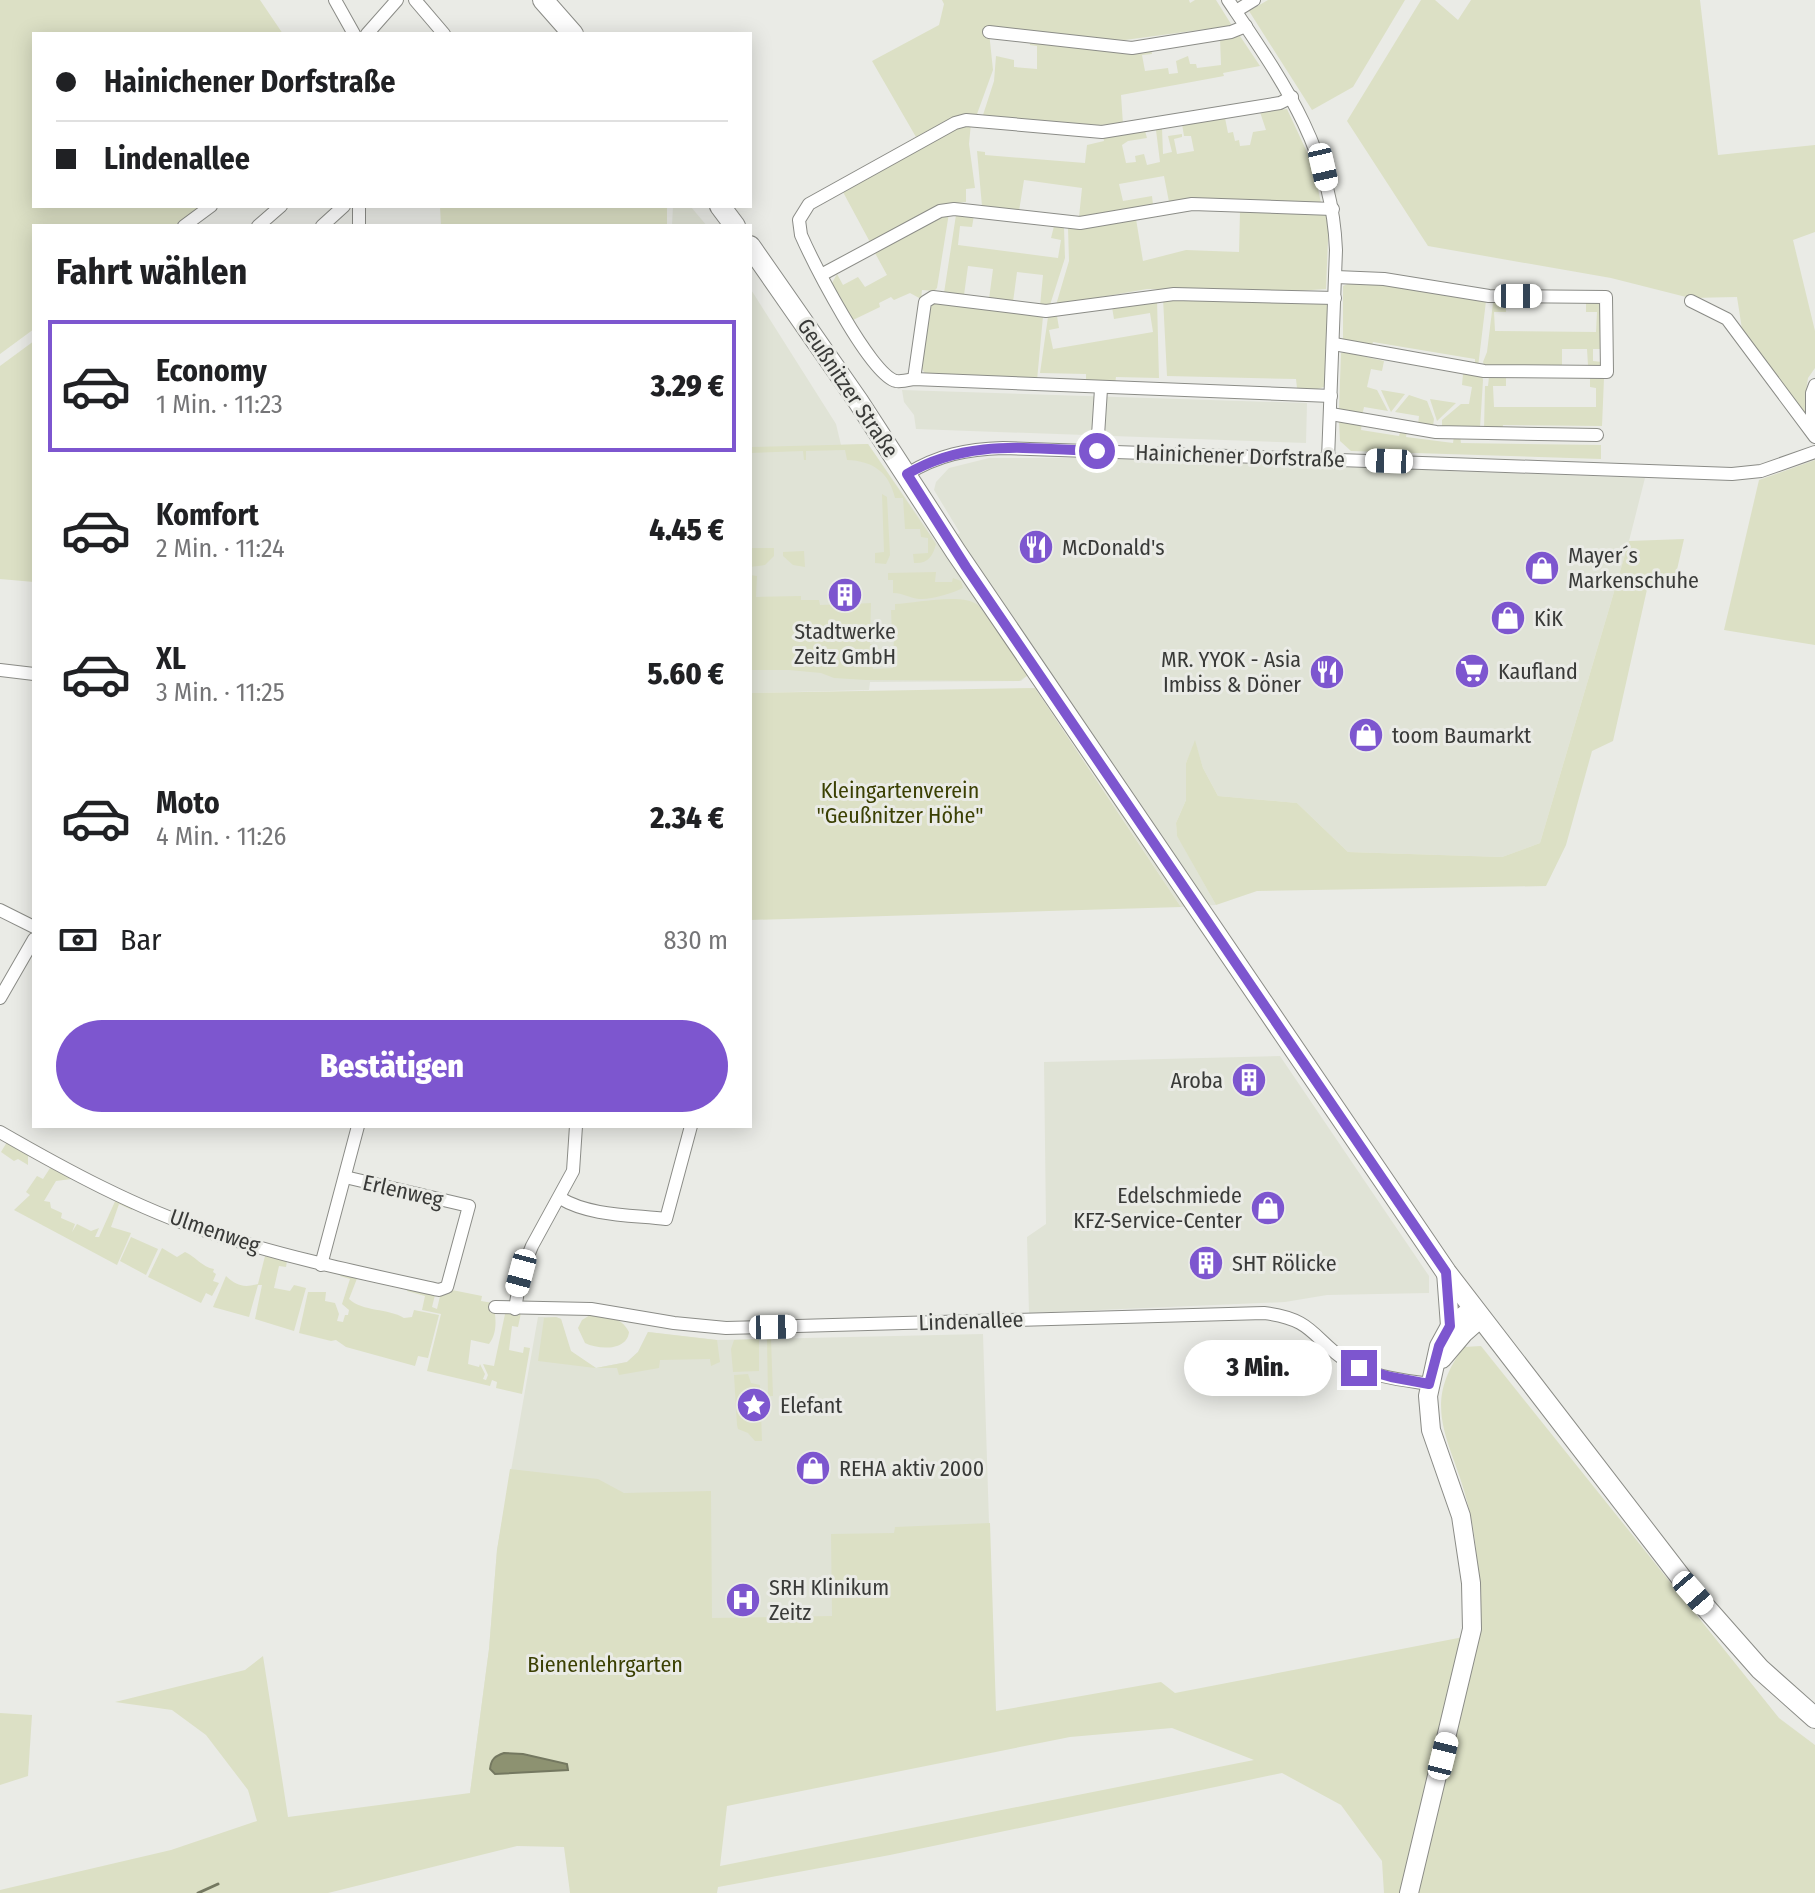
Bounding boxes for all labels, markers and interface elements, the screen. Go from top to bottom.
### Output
text: Hainichener Dorfstraße [104,64,396,100]
text: Lindenallee [104,141,250,177]
car [1306,141,1340,193]
text: Fahrt wählen [56,250,247,294]
car [1494,284,1542,308]
street label: Geußnitzer Straße [792,313,904,463]
icon: car [60,350,132,422]
text: Economy [156,353,267,389]
text: 3.29 € [651,368,724,404]
text: 1 Min. · 11:23 [156,389,283,420]
route start [1079,433,1115,469]
street label: Hainichener Dorfstraße [1135,439,1345,473]
car [1365,448,1413,474]
icon: car [60,494,132,566]
text: Komfort [156,497,259,533]
text: 4.45 € [649,512,724,548]
restaurant icon: McDonald's [1017,528,1055,566]
text: 2 Min. · 11:24 [156,533,285,564]
place label: McDonald's [1062,534,1165,561]
place label: Mayer´s Markenschuhe [1568,542,1699,594]
shop icon: Mayer´s Markenschuhe [1523,549,1561,587]
building icon: Stadtwerke Zeitz GmbH [826,576,864,614]
shop icon: KiK [1489,599,1527,637]
place label: KiK [1534,605,1563,632]
place label: Stadtwerke Zeitz GmbH [794,618,896,670]
icon: car [60,638,132,710]
text: XL [156,641,186,677]
place label: MR. YYOK - Asia Imbiss & Döner [1161,646,1301,698]
supermarket icon: Kaufland [1453,652,1491,690]
restaurant icon: MR. YYOK - Asia Imbiss & Döner [1308,653,1346,691]
text: 5.60 € [648,656,724,692]
place label: Kaufland [1498,658,1578,685]
text: 3 Min. · 11:25 [156,677,285,708]
shop icon: toom Baumarkt [1347,716,1385,754]
place label: toom Baumarkt [1392,722,1532,749]
park label: Kleingartenverein "Geußnitzer Höhe" [816,777,984,829]
icon: car [60,782,132,854]
text: Moto [156,785,220,821]
text: 2.34 € [650,800,724,836]
text: 4 Min. · 11:26 [156,821,286,852]
icon: cash [56,918,100,962]
text: Bar [120,922,162,958]
text: 830 m [664,925,728,956]
button: Bestätigen [56,1020,728,1112]
building icon: Aroba [1230,1061,1268,1099]
place label: Aroba [1171,1067,1223,1094]
street label: Erlenweg [360,1169,446,1213]
place label: Edelschmiede KFZ-Service-Center [1073,1182,1242,1234]
shop icon: Edelschmiede KFZ-Service-Center [1249,1189,1287,1227]
street label: Ulmenweg [166,1203,264,1259]
building icon: SHT Rölicke [1187,1244,1225,1282]
car [503,1247,539,1299]
place label: SHT Rölicke [1232,1250,1337,1277]
street label: Lindenallee [918,1306,1024,1336]
car [749,1315,797,1339]
callout: 3 Min. [1183,1340,1331,1396]
route end [1341,1350,1377,1386]
text: 3 Min. [1227,1352,1289,1383]
place icon: Elefant [735,1386,773,1424]
place label: Elefant [780,1392,843,1419]
shop icon: REHA aktiv 2000 [794,1449,832,1487]
place label: REHA aktiv 2000 [839,1455,984,1482]
car [1668,1567,1718,1619]
place label: SRH Klinikum Zeitz [769,1574,889,1626]
hospital icon: SRH Klinikum Zeitz [724,1581,762,1619]
park label: Bienenlehrgarten [527,1651,683,1678]
car [1426,1730,1460,1782]

